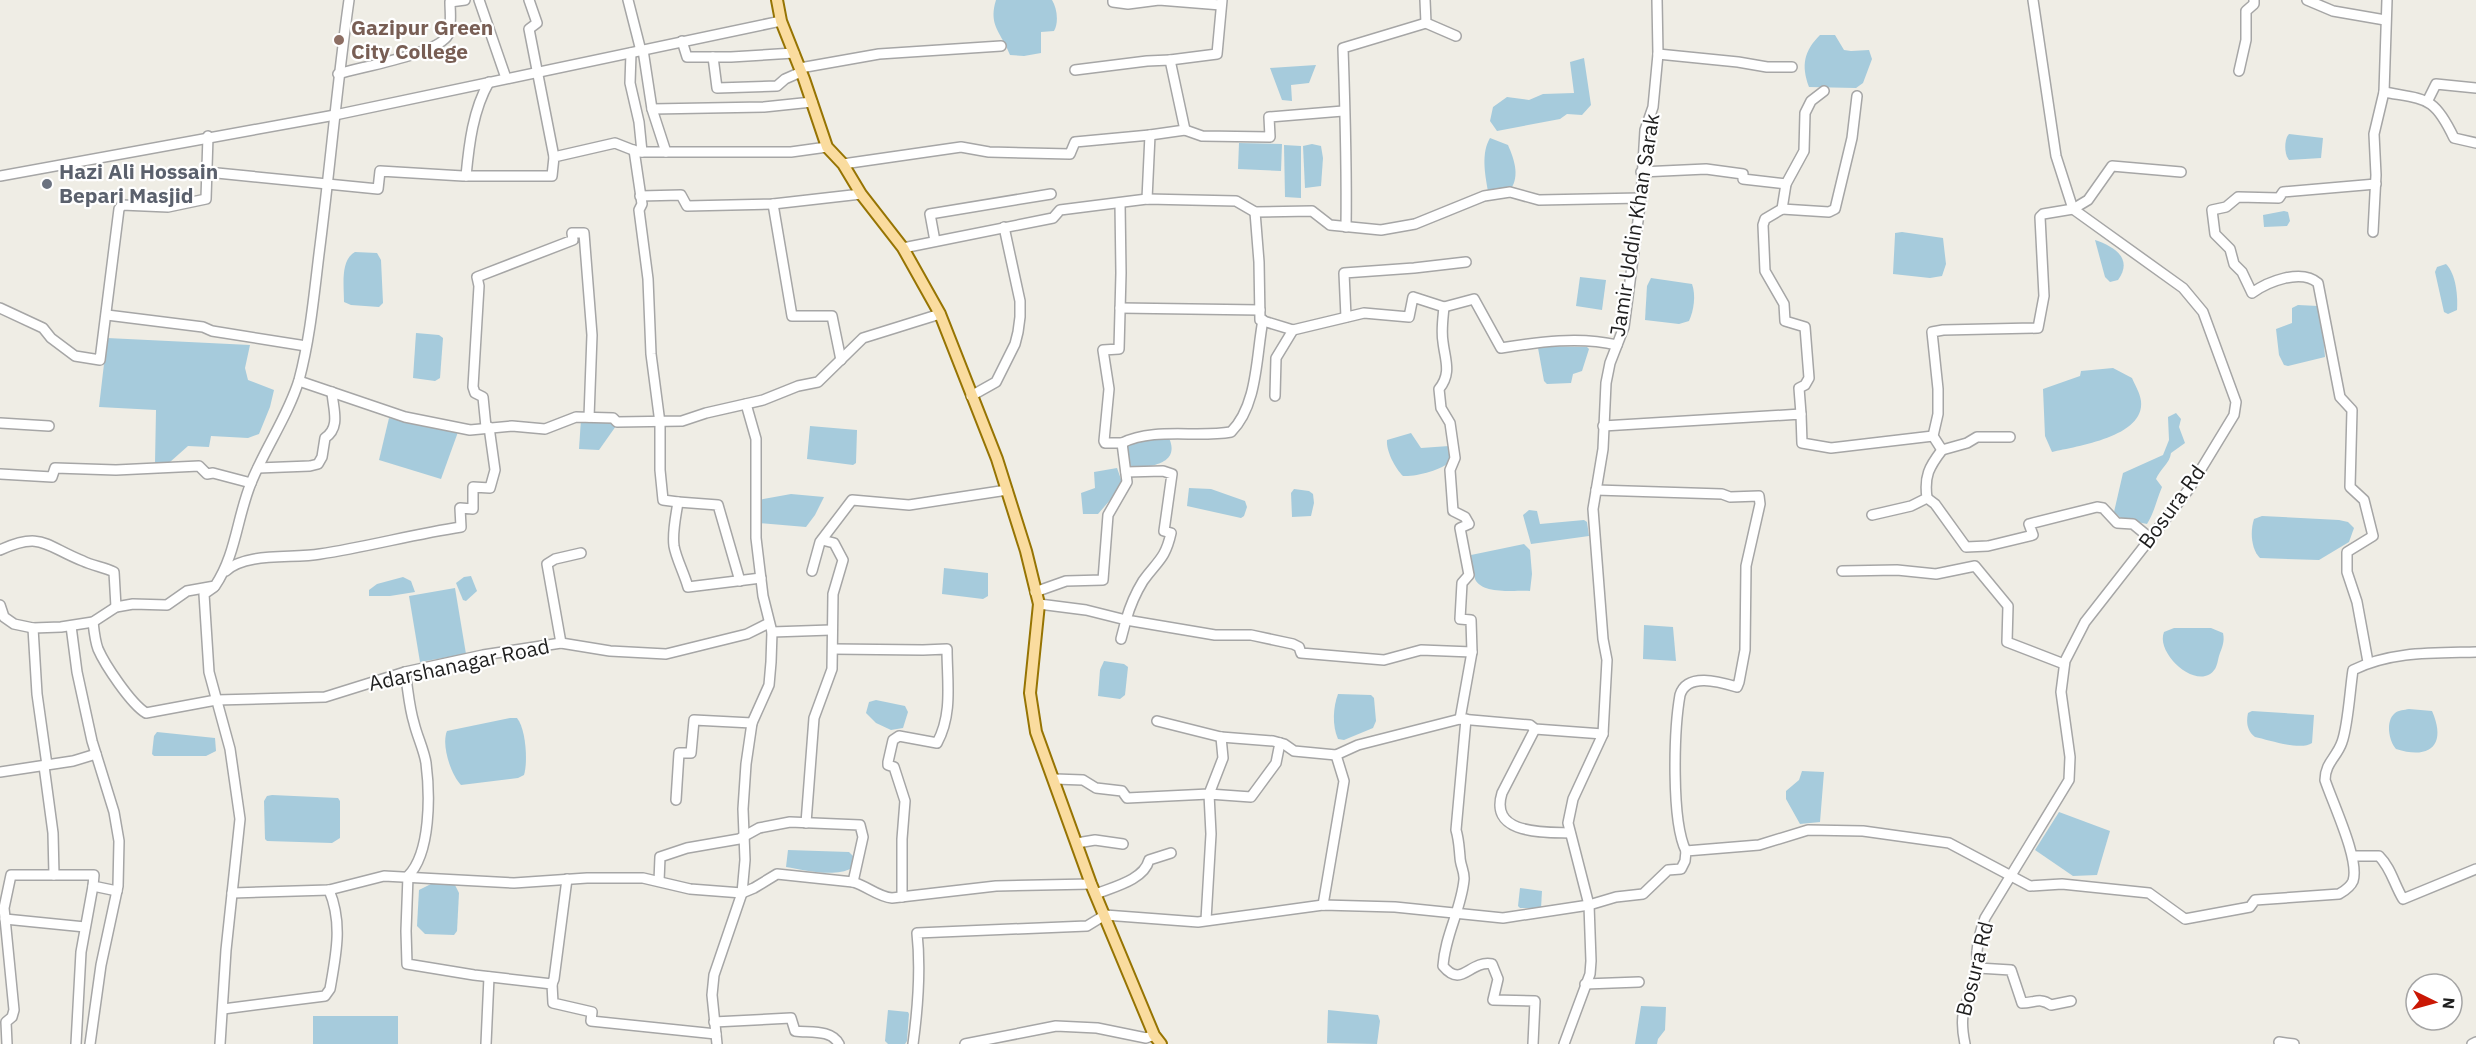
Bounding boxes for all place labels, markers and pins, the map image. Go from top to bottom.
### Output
place label: Gazipur Green City College [351,13,493,65]
marker: Gazipur Green City College [332,33,346,47]
place label: Hazi Ali Hossain Bepari Masjid [59,157,218,209]
marker: Hazi Ali Hossain Bepari Masjid [40,177,54,191]

